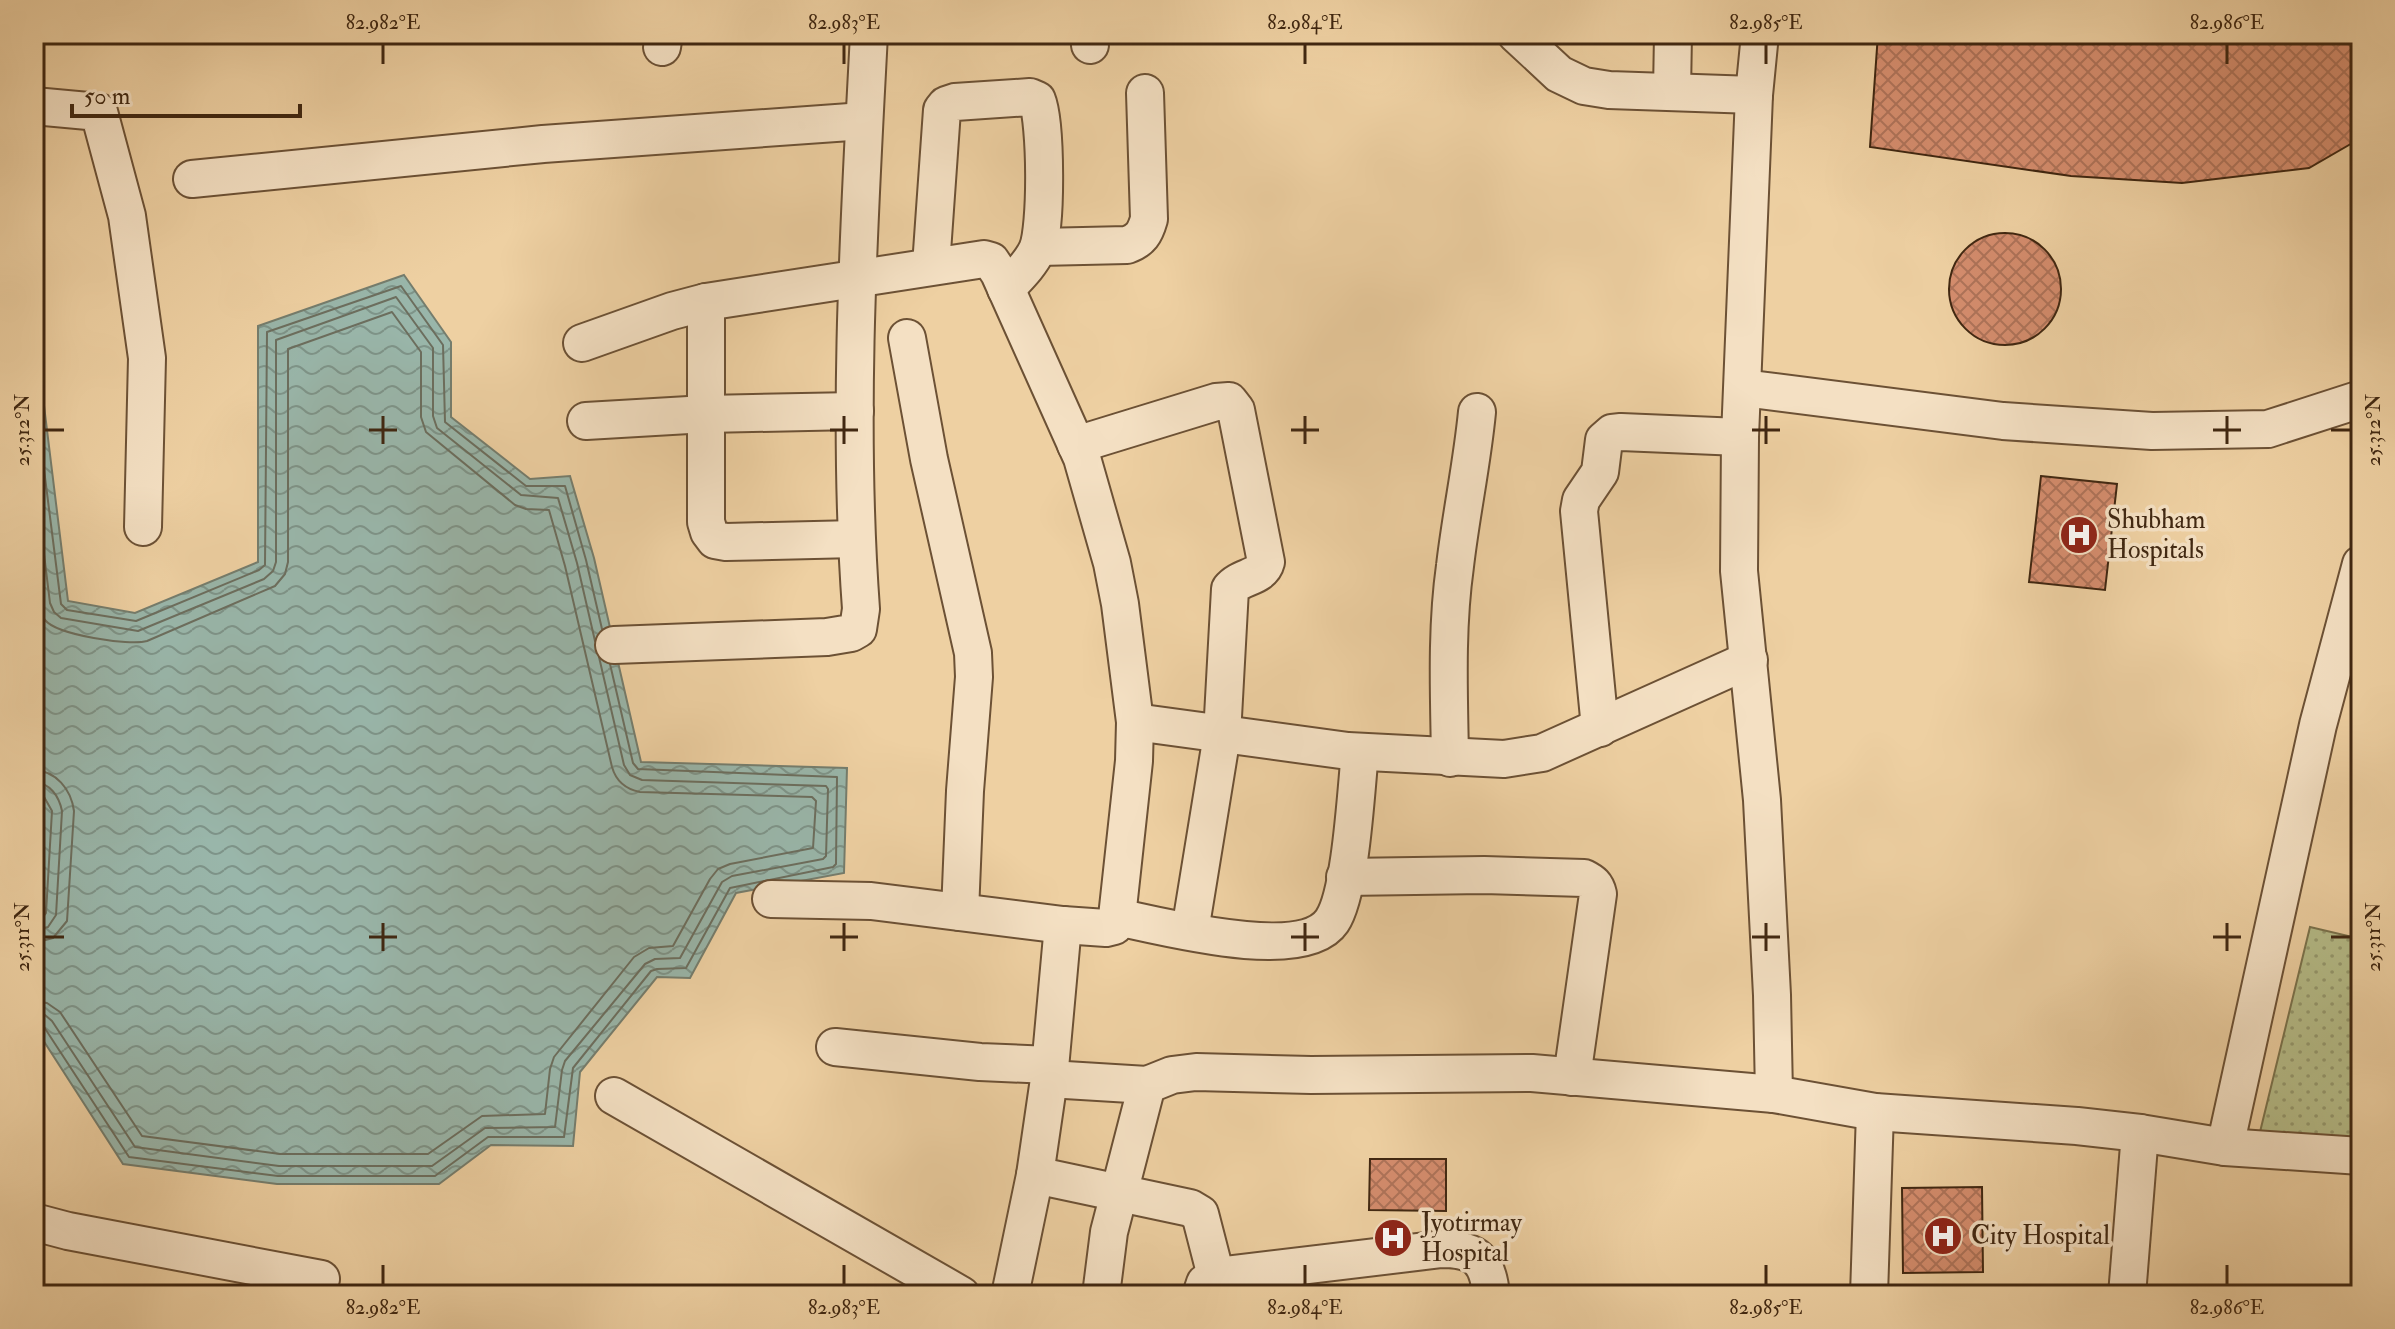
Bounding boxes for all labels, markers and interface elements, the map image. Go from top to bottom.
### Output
text: 82.982°E [346,10,420,35]
text: 82.983°E [808,10,880,35]
text: 82.984°E [1267,10,1343,35]
text: 82.985°E [1729,10,1803,35]
text: 82.986°E [2190,10,2264,35]
scale bar [72,68,300,118]
text: 50 m [84,81,131,112]
text: 25.312°N [10,394,35,466]
text: 25.312°N [2361,394,2386,466]
place label: Shubham Hospitals [2107,504,2205,567]
hospital icon: Shubham Hospitals [2058,514,2100,556]
text: 25.311°N [10,902,35,972]
text: 25.311°N [2361,902,2386,972]
place label: Jyotirmay Hospital [1420,1207,1522,1270]
hospital icon: City Hospital [1922,1215,1964,1257]
hospital icon: Jyotirmay Hospital [1372,1217,1414,1259]
place label: City Hospital [1971,1220,2110,1253]
text: 82.982°E [346,1295,420,1320]
text: 82.983°E [808,1295,880,1320]
text: 82.984°E [1267,1295,1343,1320]
text: 82.985°E [1729,1295,1803,1320]
text: 82.986°E [2190,1295,2264,1320]

